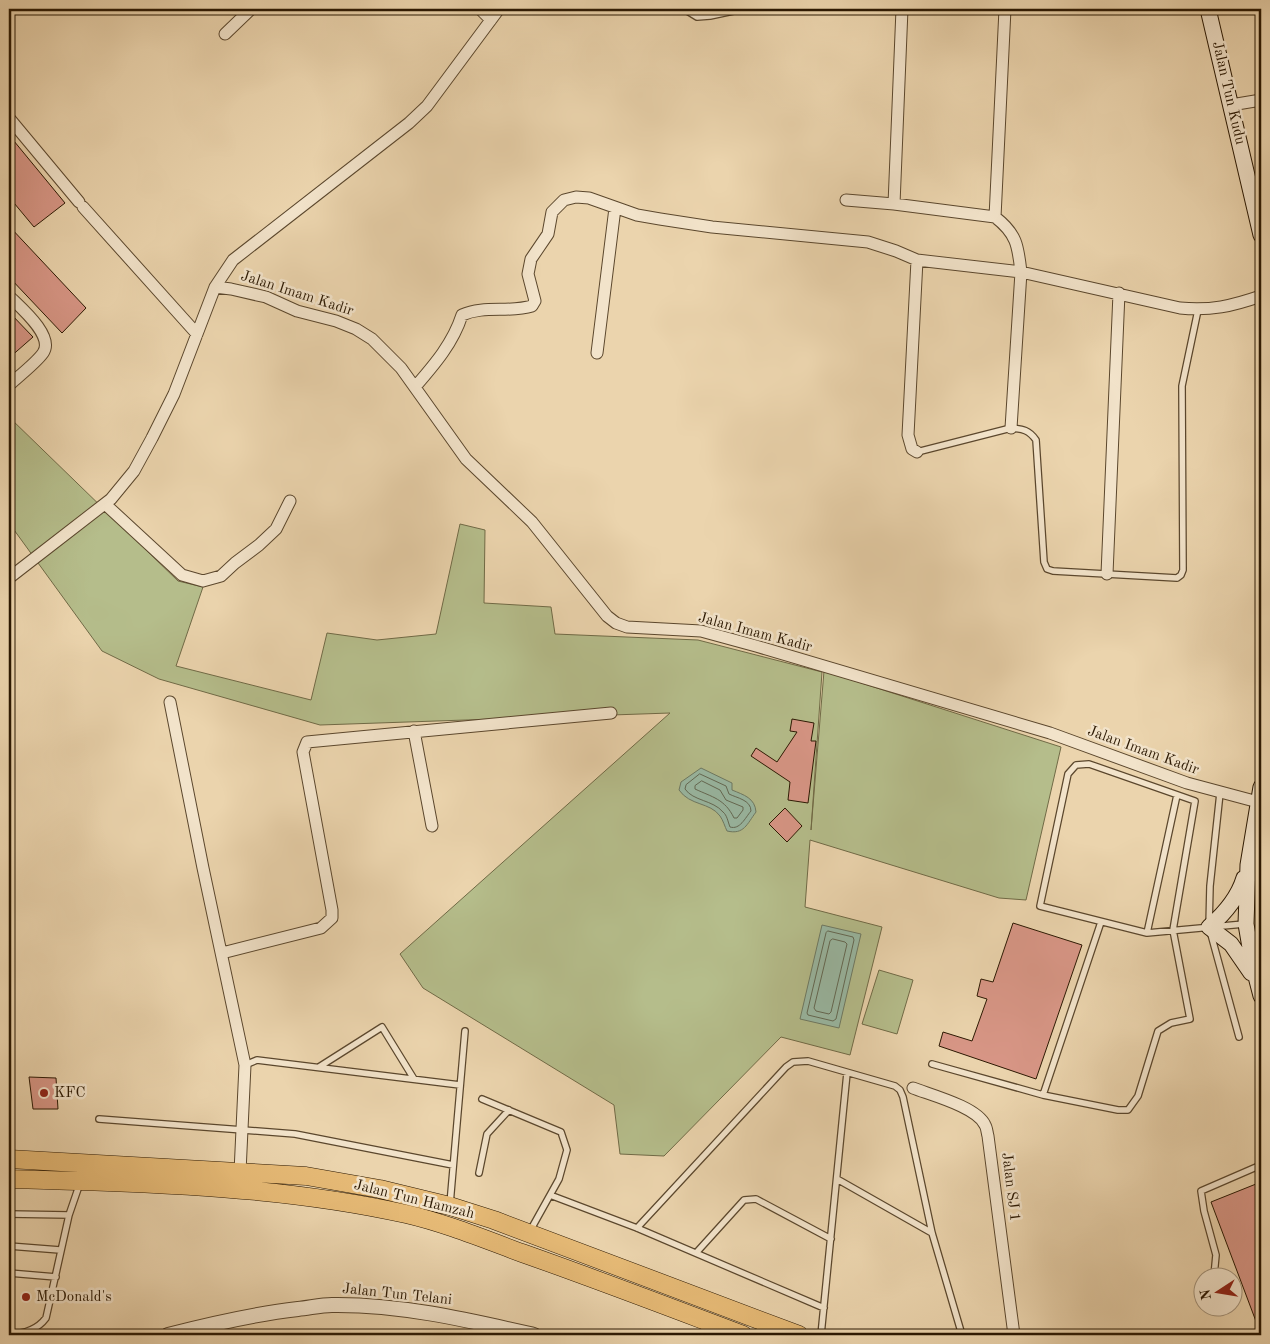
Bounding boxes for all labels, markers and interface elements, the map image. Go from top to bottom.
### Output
street label: Jalan Tun Kudu [1209,40,1247,146]
street label: Jalan Imam Kadir [239,269,355,319]
street label: Jalan Imam Kadir [696,611,814,655]
street label: Jalan Imam Kadir [1085,724,1201,778]
place label: KFC [54,1086,86,1101]
marker: KFC [38,1087,50,1099]
street label: Jalan SJ 1 [998,1152,1022,1222]
street label: Jalan Tun Hamzah [352,1178,476,1222]
north arrow [1192,1266,1242,1316]
street label: Jalan Tun Telani [341,1282,453,1308]
text: N [1198,1288,1214,1301]
place label: McDonald's [36,1290,112,1305]
marker: McDonald's [20,1291,32,1303]

